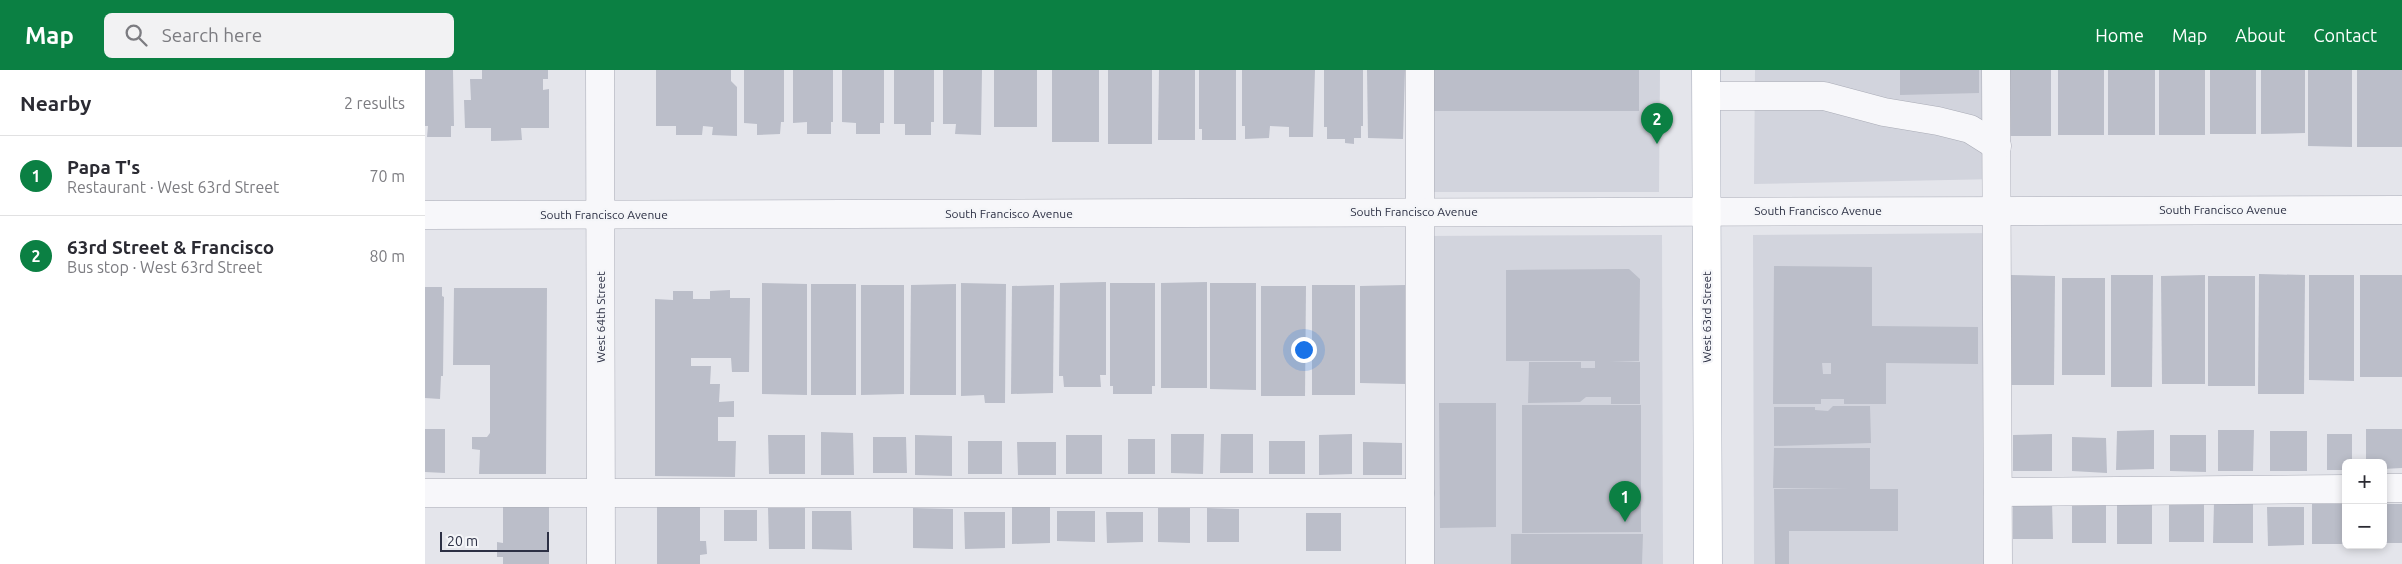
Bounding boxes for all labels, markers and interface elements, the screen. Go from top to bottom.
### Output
search box [104,13,454,58]
icon: search [122,21,150,49]
text: Map [25,22,74,49]
text: Search here [162,24,262,46]
text: Home [2095,25,2144,45]
text: Map [2172,25,2207,45]
text: About [2235,25,2285,45]
text: Contact [2313,25,2377,45]
text: Nearby [20,91,91,115]
text: 2 results [344,94,405,112]
pin: 2 [1641,103,1673,144]
text: Papa T's [67,156,140,178]
text: 1 [31,167,41,185]
text: 70 m [369,167,405,185]
text: Restaurant · West 63rd Street [67,178,279,196]
street label: South Francisco Avenue [2159,203,2287,216]
street label: South Francisco Avenue [1754,204,1882,217]
street label: South Francisco Avenue [1350,205,1478,218]
street label: South Francisco Avenue [945,207,1073,220]
street label: South Francisco Avenue [540,208,668,221]
text: 63rd Street & Francisco [67,236,274,258]
text: 2 [31,247,41,265]
text: 80 m [369,247,405,265]
text: Bus stop · West 63rd Street [67,258,262,276]
street label: West 64th Street [594,271,607,363]
street label: West 63rd Street [1700,271,1713,363]
your location [1291,337,1317,363]
map controls [2342,459,2387,549]
button: + [2342,459,2387,504]
pin: 1 [1609,481,1641,522]
button: − [2342,504,2387,549]
scale bar [440,529,549,552]
text: 20 m [447,533,478,549]

